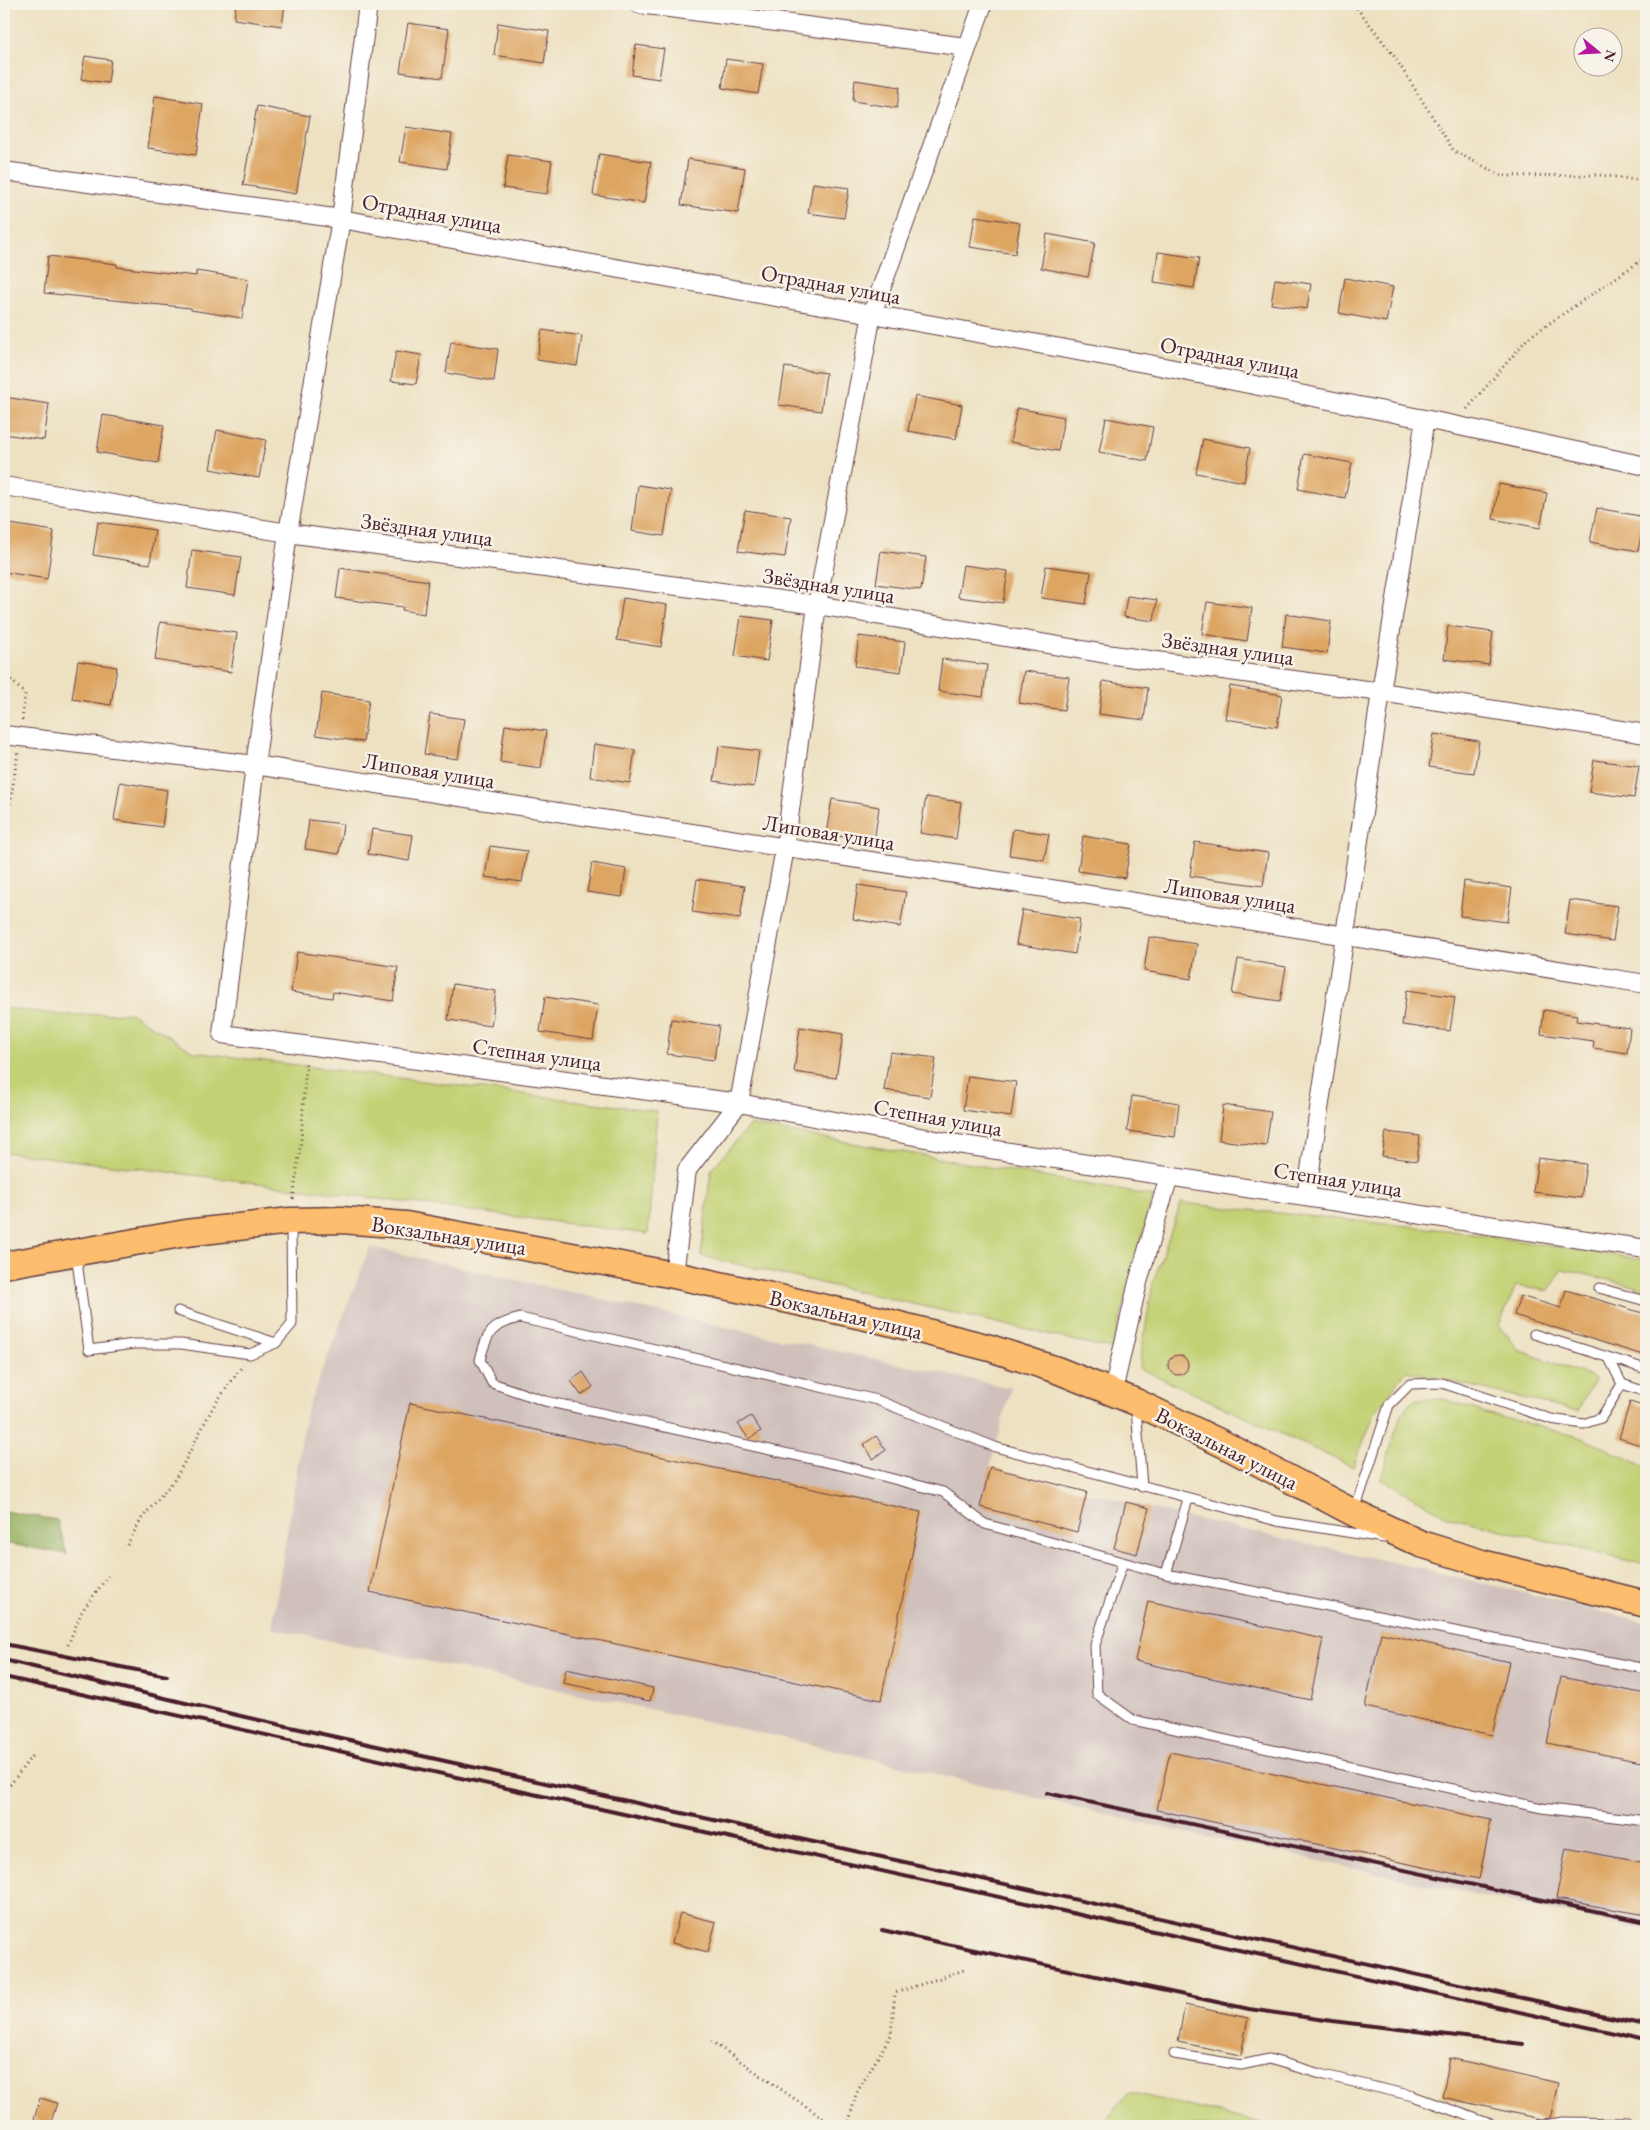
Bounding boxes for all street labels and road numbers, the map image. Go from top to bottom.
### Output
street label: Отрадная улица [360,187,504,240]
street label: Отрадная улица [759,258,903,311]
street label: Отрадная улица [1158,330,1302,385]
street label: Звёздная улица [359,506,495,553]
street label: Звёздная улица [761,561,897,610]
street label: Звёздная улица [1160,625,1296,672]
street label: Липовая улица [361,746,497,795]
street label: Липовая улица [761,808,897,857]
street label: Липовая улица [1162,871,1298,920]
street label: Степная улица [470,1031,604,1078]
street label: Степная улица [871,1092,1005,1143]
street label: Степная улица [1271,1155,1405,1204]
street label: Вокзальная улица [369,1209,529,1262]
street label: Вокзальная улица [766,1283,925,1346]
street label: Вокзальная улица [1151,1400,1303,1497]

